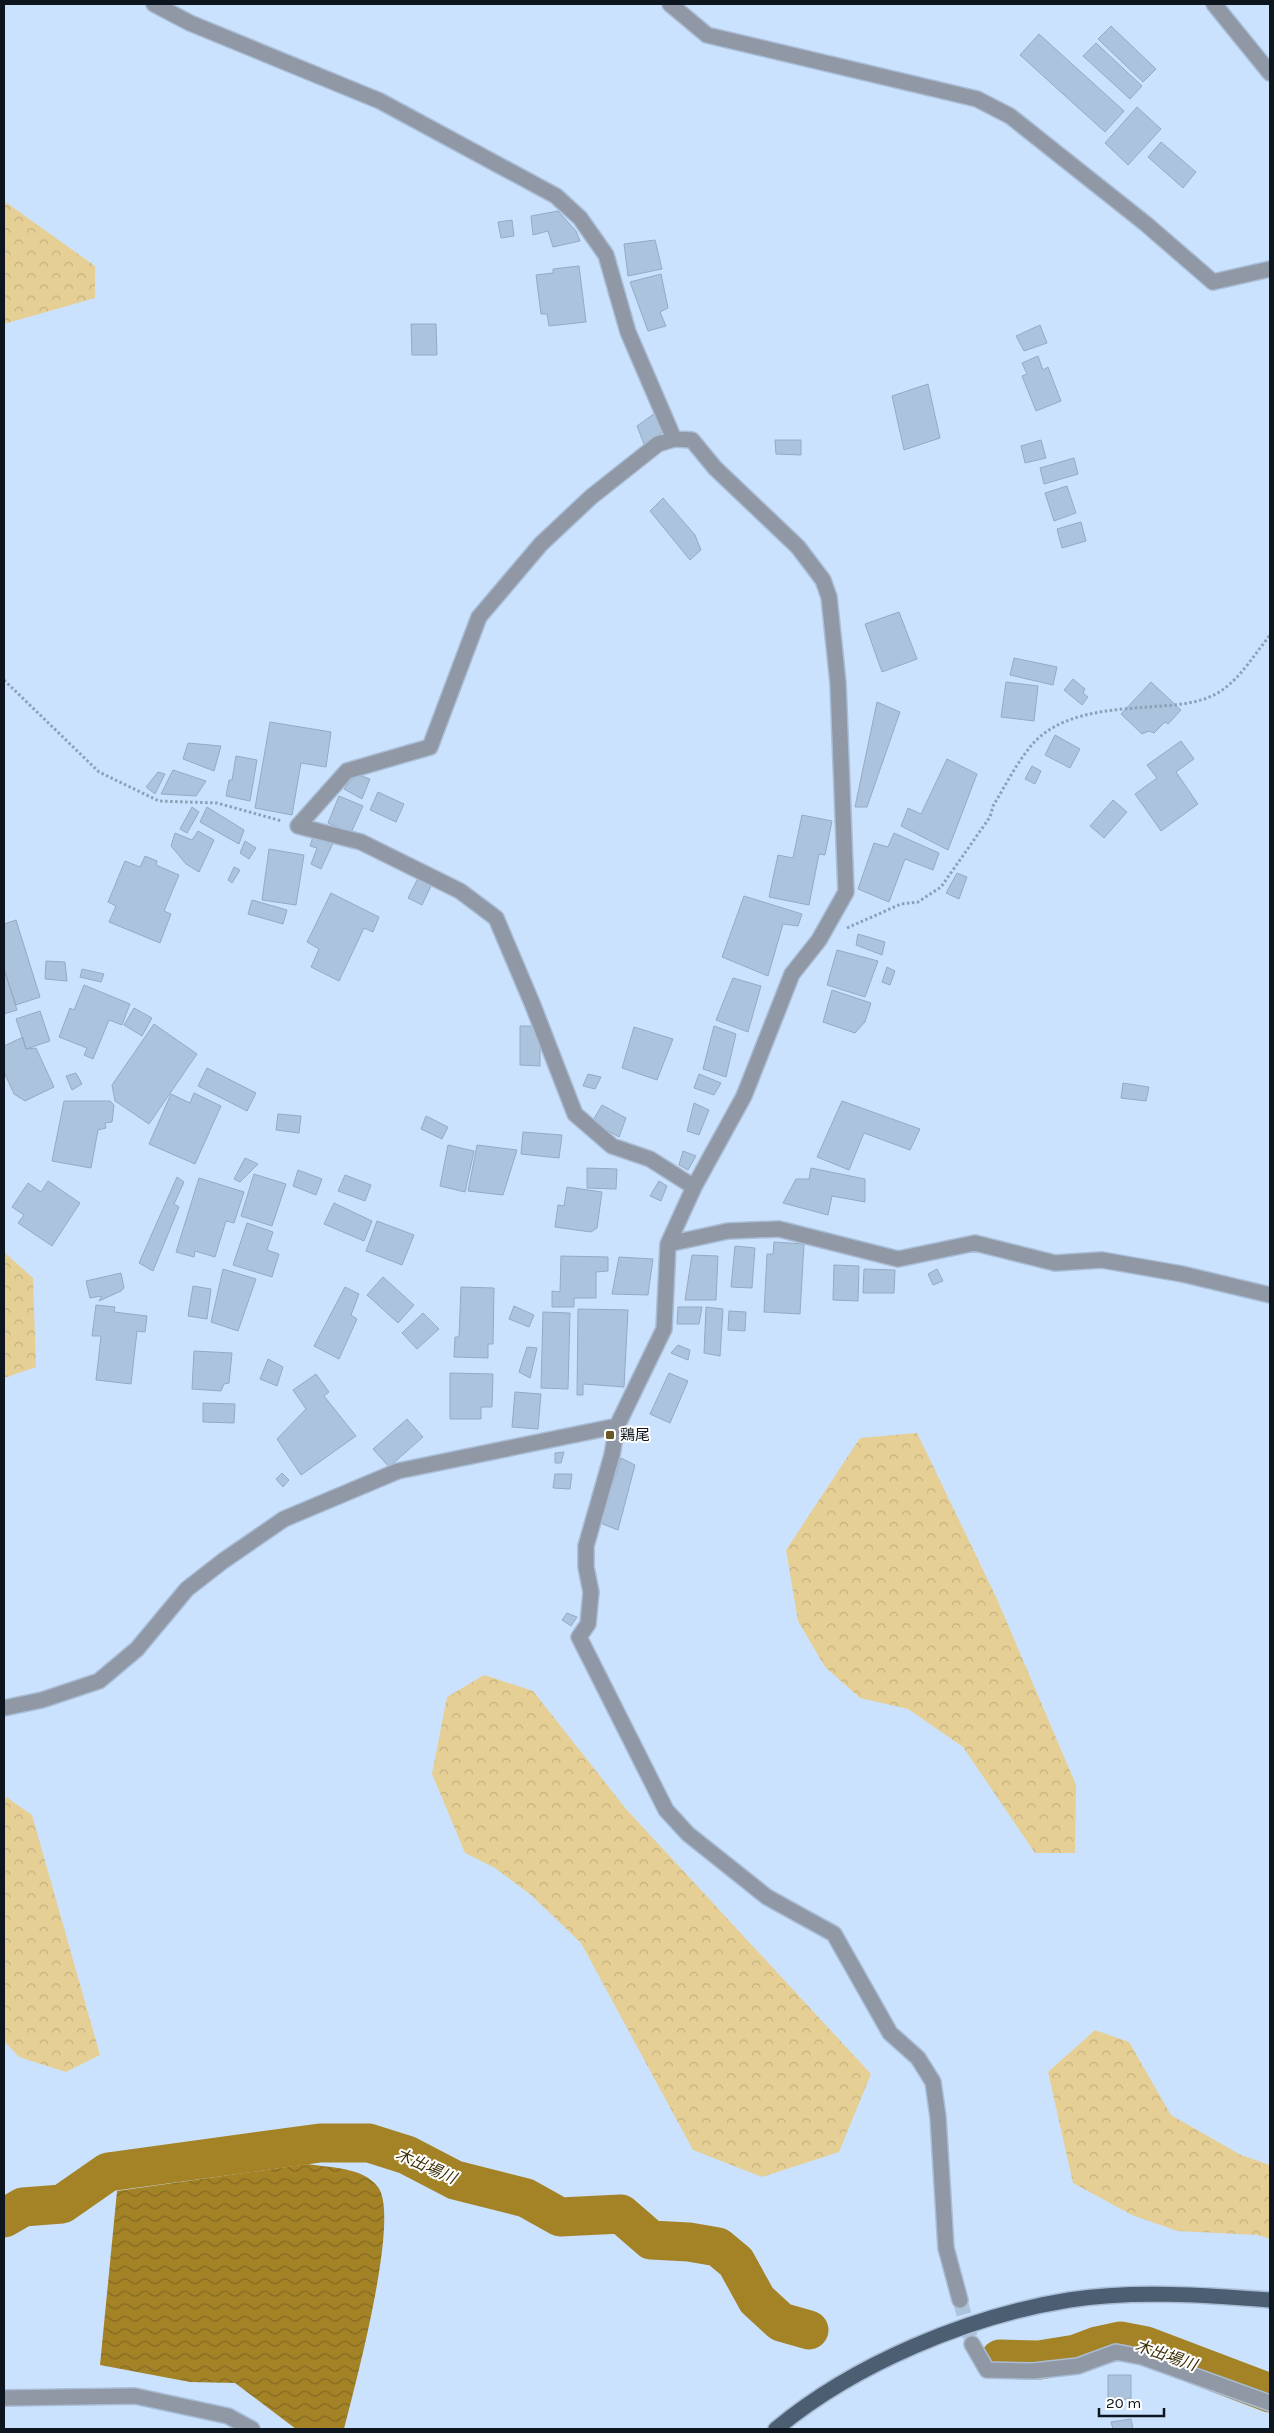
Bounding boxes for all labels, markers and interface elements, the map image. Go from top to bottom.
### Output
place label: 鶏尾 [620,1426,650,1444]
marker: 鶏尾 [604,1429,616,1441]
water label: 木出場川 [393,2144,461,2189]
water label: 木出場川 [1133,2336,1201,2375]
scale bar [1099,2386,1164,2418]
text: 20 m [1106,2394,1141,2412]

